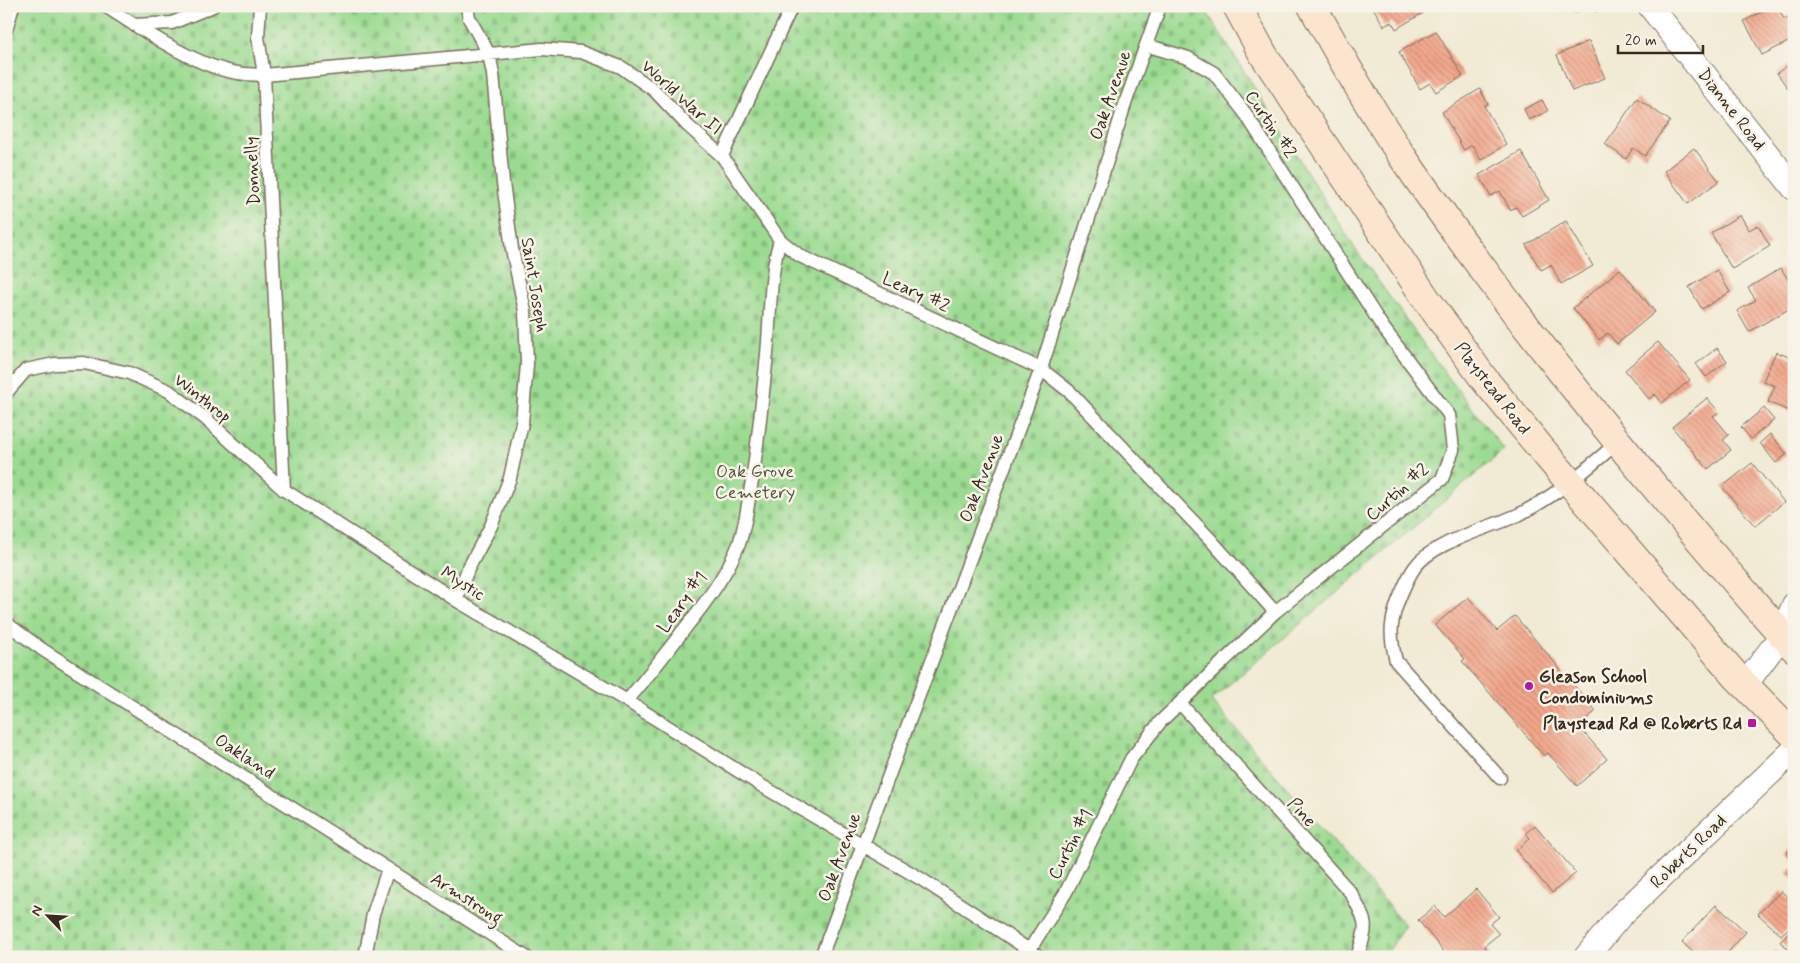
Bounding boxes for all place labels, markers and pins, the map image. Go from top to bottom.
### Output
place label: Gleason School Condominiums [1539,665,1653,710]
marker: Gleason School Condominiums [1523,680,1535,692]
place label: Playstead Rd @ Roberts Rd [1543,712,1742,736]
marker: Playstead Rd @ Roberts Rd [1746,717,1758,729]

